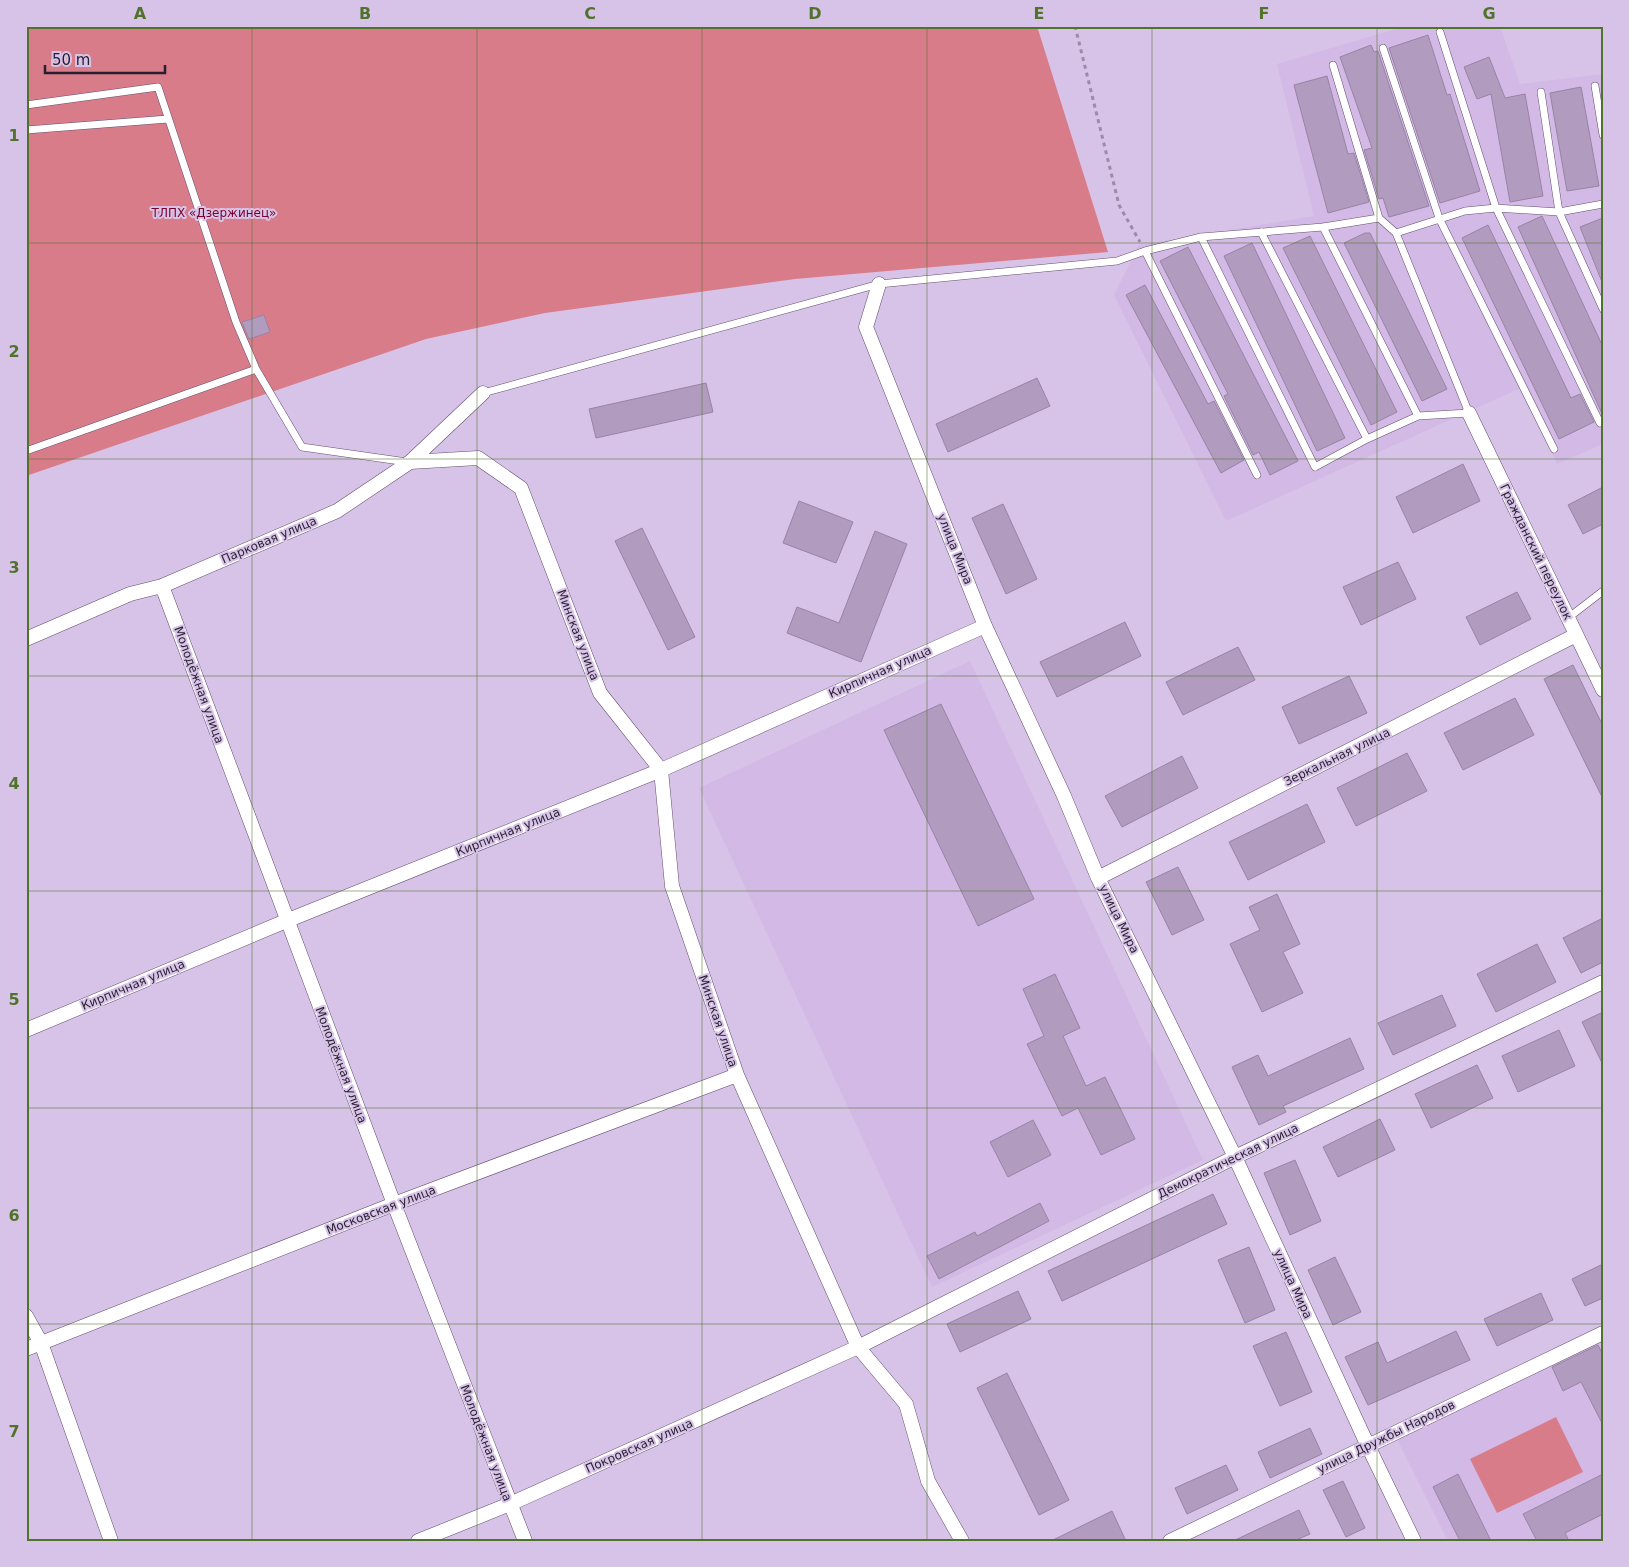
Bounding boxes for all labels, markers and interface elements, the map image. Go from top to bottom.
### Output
text: A [134,4,147,23]
text: B [359,4,371,23]
text: C [584,4,596,23]
text: D [808,4,822,23]
text: E [1034,4,1044,23]
text: F [1259,4,1269,23]
text: G [1482,4,1496,23]
scale bar [45,42,165,74]
text: 50 m [52,51,90,69]
text: 1 [8,126,20,145]
park label: ТЛПХ «Дзержинец» [151,206,276,220]
text: 2 [8,342,20,361]
street label: Гражданский переулок [1497,482,1575,622]
street label: улица Мира [934,512,976,586]
street label: Парковая улица [219,514,319,566]
text: 3 [8,558,20,577]
street label: Минская улица [554,588,602,682]
street label: Молодёжная улица [171,625,227,745]
street label: Кирпичная улица [826,643,934,701]
street label: Зеркальная улица [1282,725,1392,789]
text: 4 [8,774,20,793]
street label: Кирпичная улица [454,805,562,859]
street label: улица Мира [1096,882,1142,956]
street label: Кирпичная улица [79,957,187,1013]
street label: Минская улица [696,973,740,1069]
text: 5 [8,990,20,1009]
street label: Молодёжная улица [312,1005,370,1125]
street label: Демократическая улица [1155,1121,1301,1201]
street label: Московская улица [324,1183,438,1237]
text: 6 [8,1206,20,1225]
street label: улица Мира [1271,1247,1315,1321]
street label: Молодёжная улица [457,1383,515,1503]
street label: улица Дружбы Народов [1315,1397,1457,1477]
street label: Покровская улица [583,1416,695,1476]
text: 7 [8,1422,20,1441]

